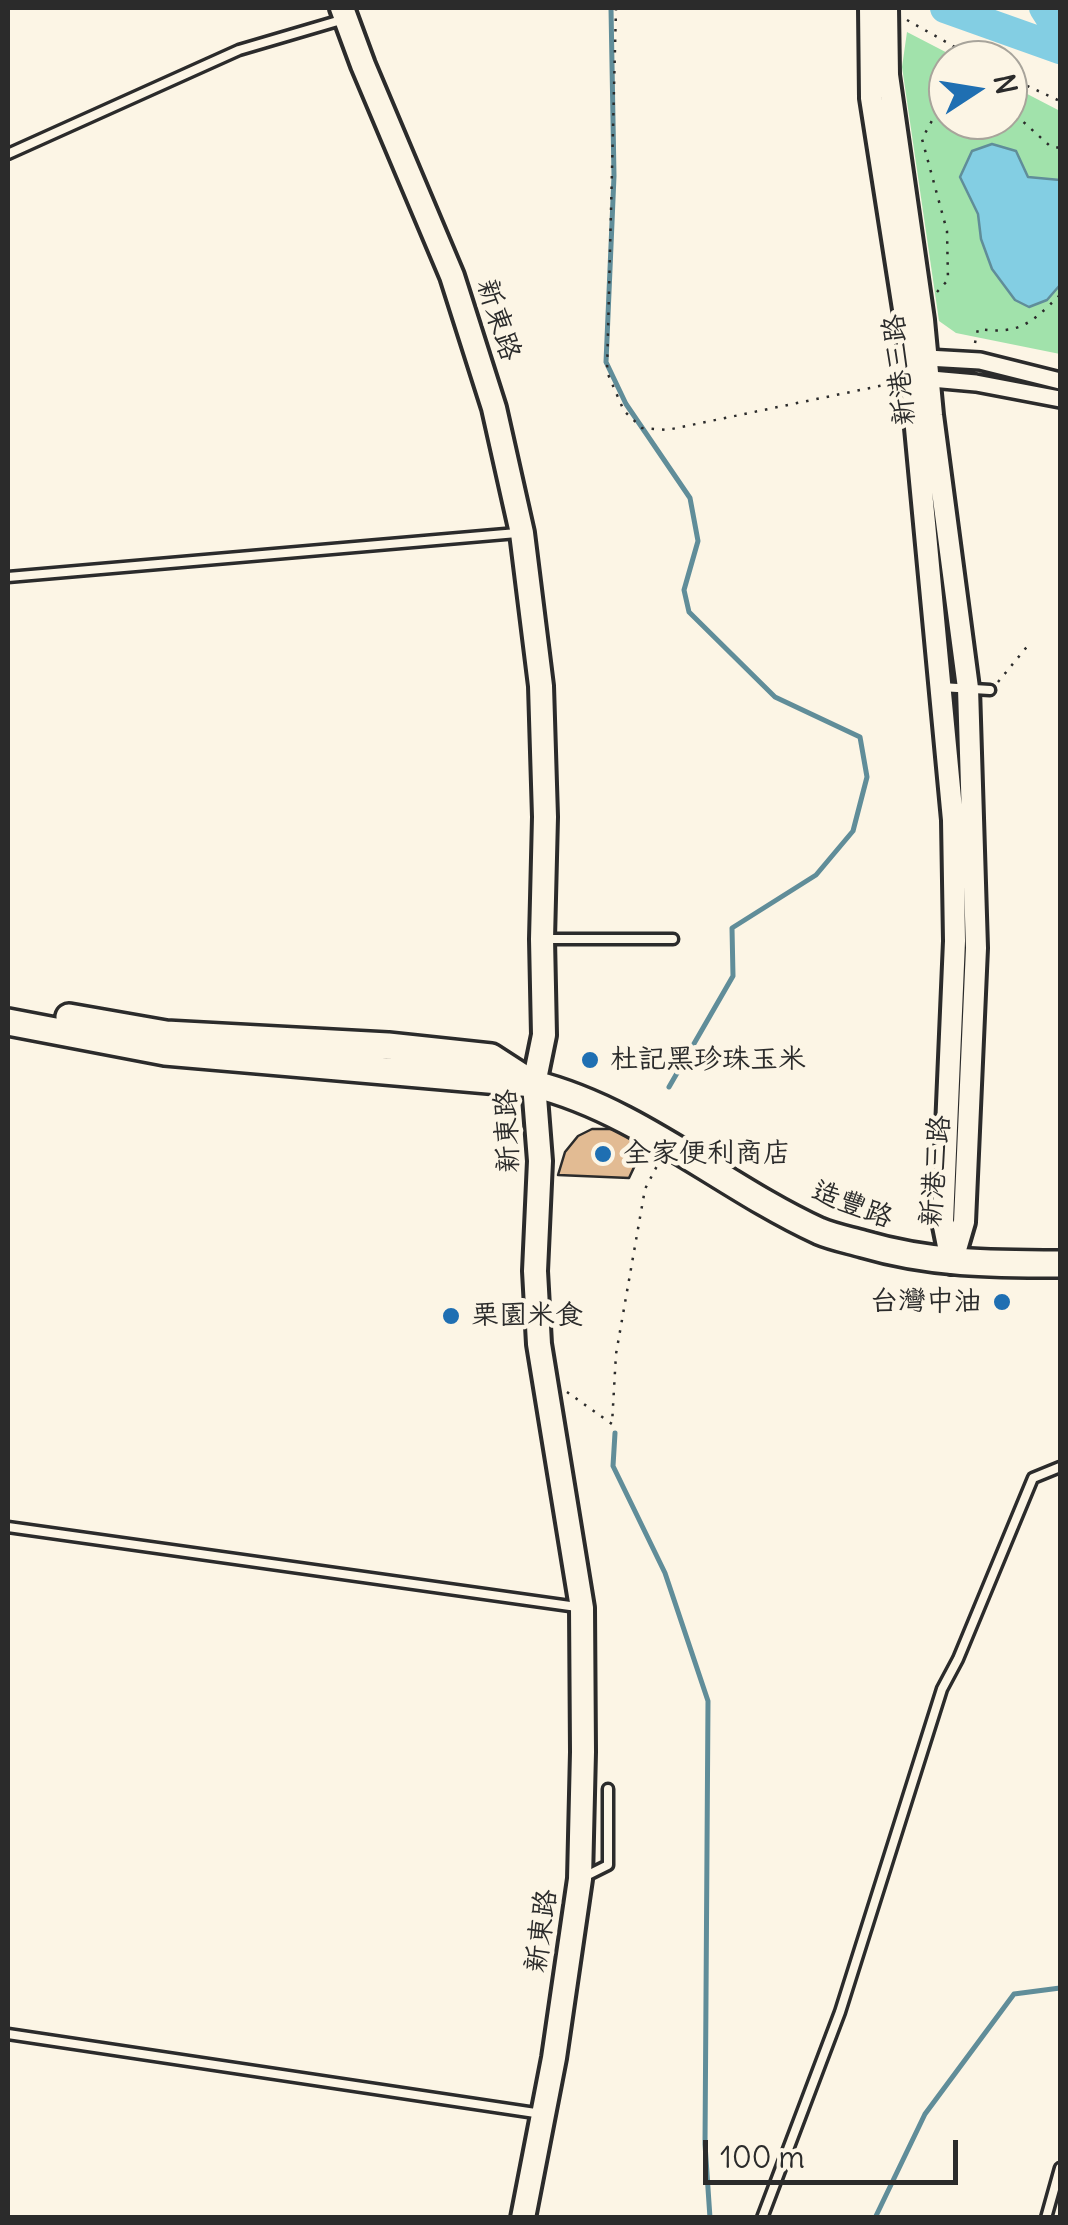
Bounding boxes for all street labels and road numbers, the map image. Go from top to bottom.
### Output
street label: 新東路 [469,275,527,365]
street label: 新港三路 [877,313,923,427]
street label: 新東路 [490,1088,526,1174]
street label: 新港三路 [914,1114,958,1228]
street label: 造豐路 [807,1174,897,1236]
street label: 新東路 [520,1887,564,1975]

